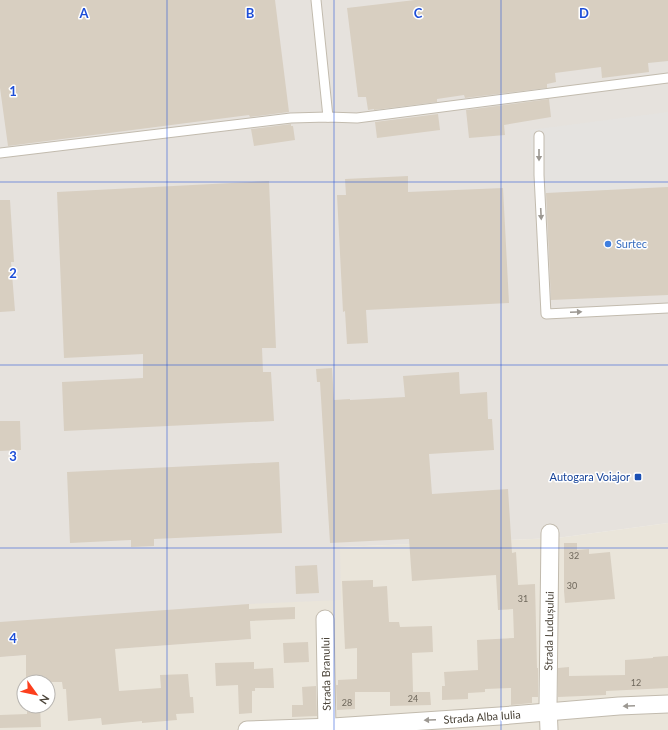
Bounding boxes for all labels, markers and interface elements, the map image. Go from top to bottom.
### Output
text: A [78,5,89,21]
text: B [246,5,255,21]
text: C [414,5,423,21]
text: D [579,5,589,21]
text: 1 [9,83,17,99]
one-way arrow [536,149,542,162]
one-way arrow [537,208,544,220]
place label: Surtec [616,237,647,250]
marker: Surtec [603,239,613,249]
text: 2 [9,265,17,281]
one-way arrow [570,309,582,316]
text: 3 [9,448,17,464]
place label: Autogara Voiajor [550,470,630,483]
marker: Autogara Voiajor [633,472,643,482]
house number: 32 [569,550,579,561]
house number: 30 [567,580,577,591]
street label: Strada Ludușului [541,591,556,671]
house number: 31 [518,593,528,604]
text: 4 [9,630,17,646]
street label: Strada Branului [318,637,333,711]
north arrow [16,674,56,714]
house number: 12 [631,677,641,688]
text: N [37,693,53,707]
house number: 24 [408,693,418,704]
house number: 28 [342,697,352,708]
one-way arrow [623,702,635,709]
street label: Strada Alba Iulia [443,707,521,726]
one-way arrow [423,717,436,723]

